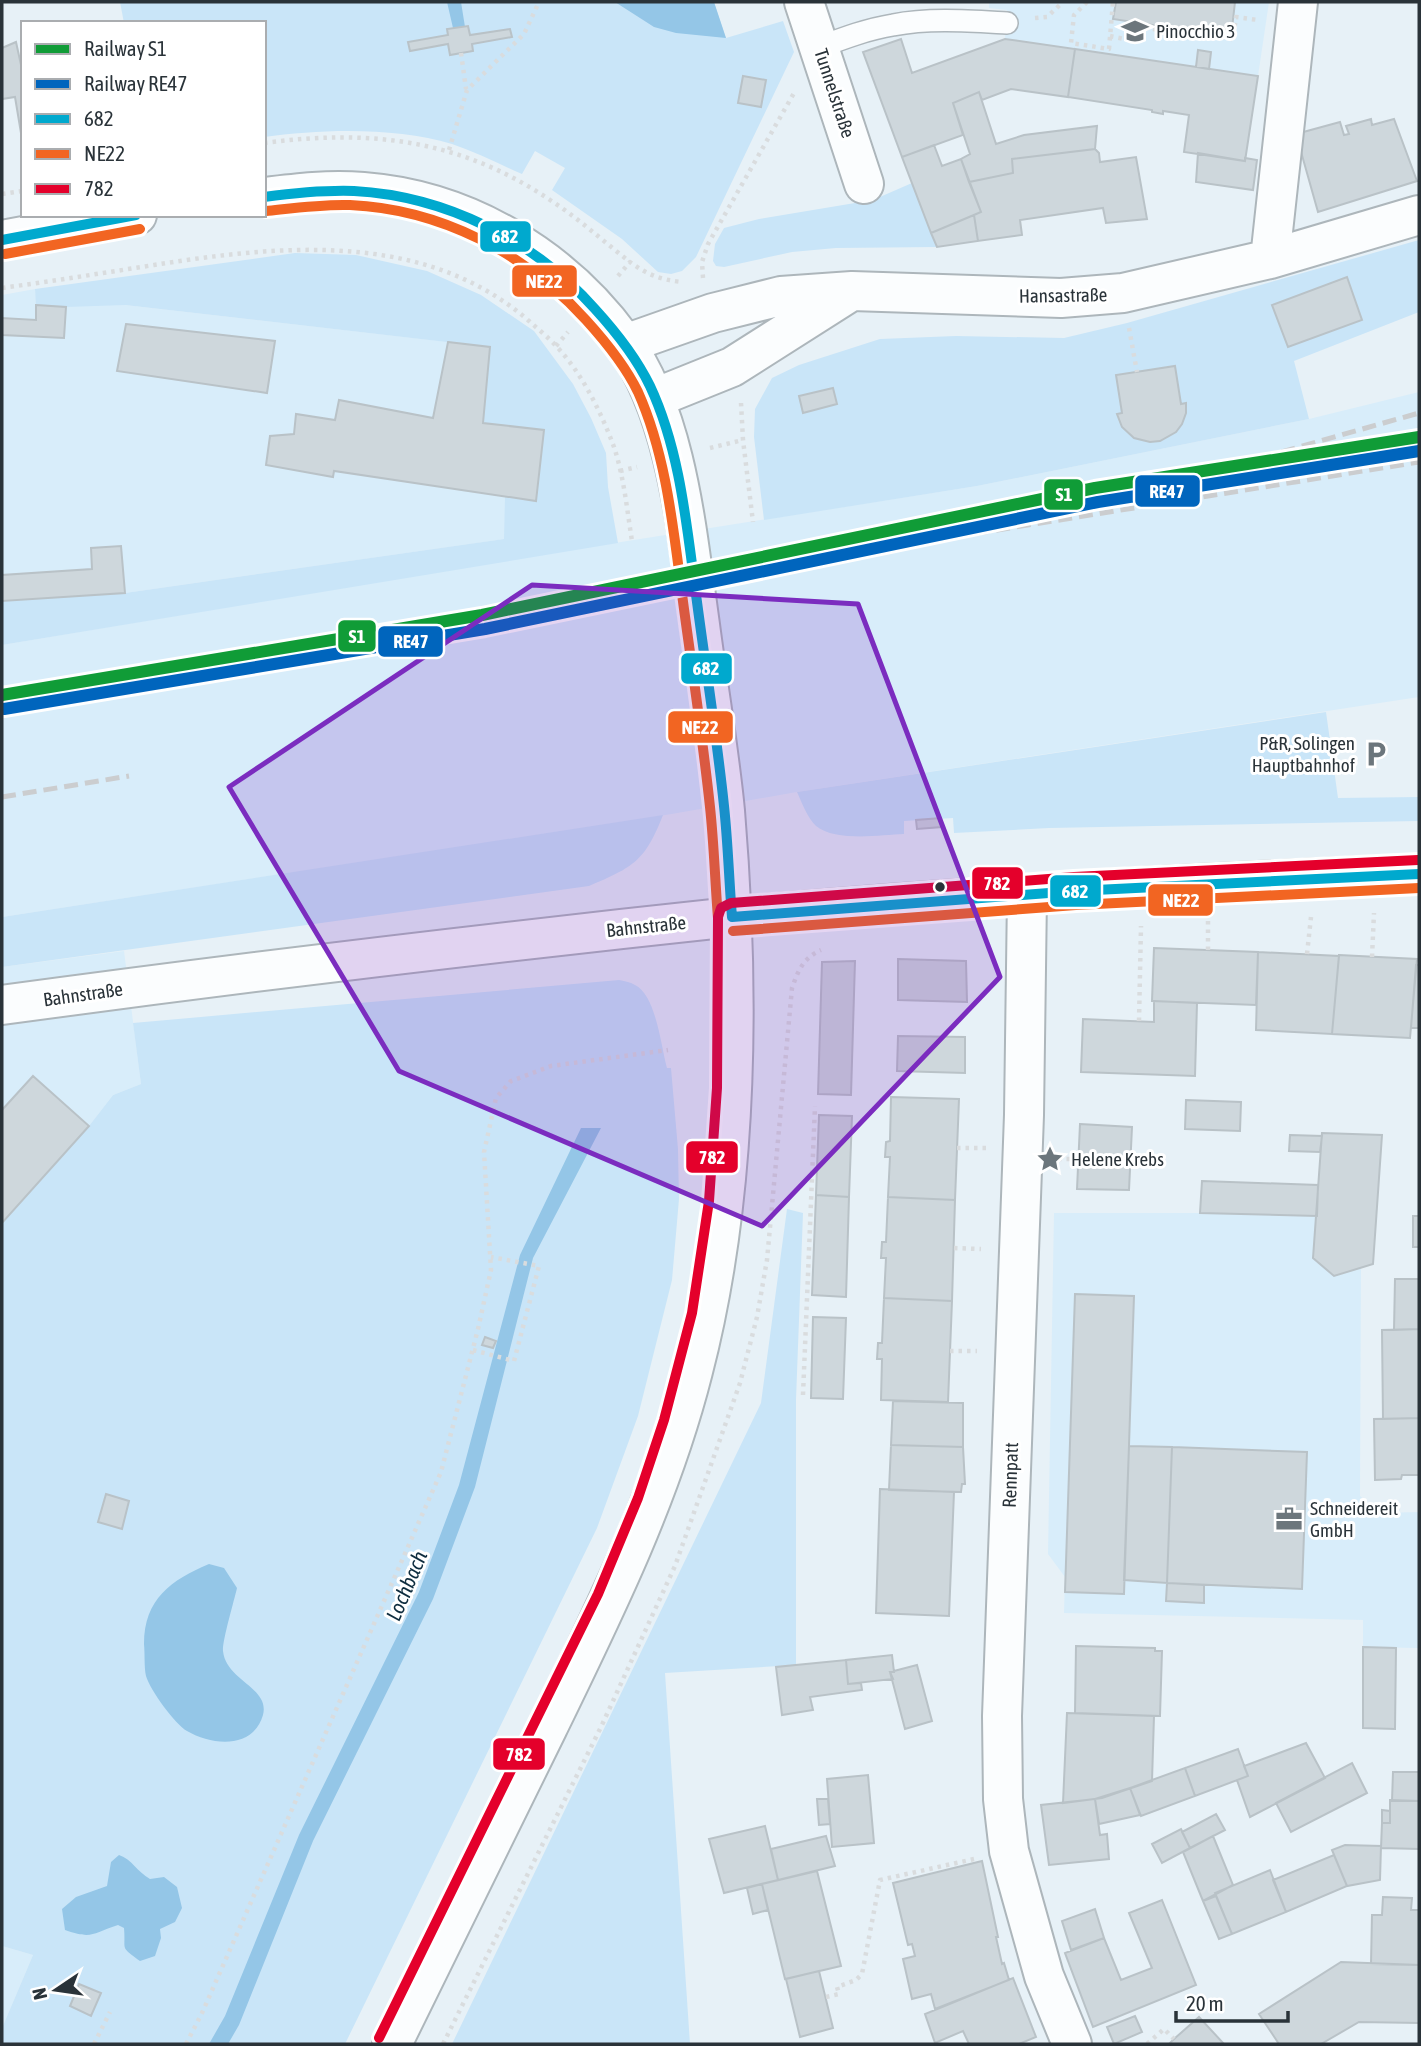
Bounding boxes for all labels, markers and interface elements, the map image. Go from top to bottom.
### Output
school or university icon: Pinocchio 3 [1120,16,1150,46]
place label: Pinocchio 3 [1156,20,1236,42]
legend [21,21,266,217]
text: Railway S1 [84,36,167,60]
street label: Tunnelstraße [810,46,860,140]
text: Railway RE47 [84,71,187,95]
text: 682 [84,106,114,130]
text: NE22 [84,141,125,165]
text: 782 [84,176,114,200]
line badge: 682 [479,220,532,253]
text: 682 [492,225,518,247]
line badge: NE22 [511,264,578,298]
text: NE22 [525,270,563,292]
street label: Hansastraße [1019,283,1107,307]
line badge: RE47 [1134,474,1201,508]
line badge: S1 [1043,478,1084,511]
text: RE47 [1149,480,1185,502]
text: S1 [1056,483,1073,505]
line badge: S1 [337,619,377,653]
text: S1 [349,625,366,647]
line badge: RE47 [377,625,444,658]
text: RE47 [393,630,429,652]
line badge: 682 [680,652,733,685]
text: 682 [693,657,719,679]
line badge: NE22 [667,710,734,744]
text: NE22 [681,716,719,738]
place label: P&R, Solingen Hauptbahnhof [1252,732,1355,776]
parking icon: P&R, Solingen Hauptbahnhof [1361,739,1391,769]
line badge: 782 [971,866,1024,900]
text: 782 [984,872,1010,894]
line badge: 682 [1049,874,1102,908]
unlabelled marker [933,880,947,894]
text: 682 [1062,880,1088,902]
line badge: NE22 [1147,883,1214,917]
text: NE22 [1162,889,1200,911]
street label: Bahnstraße [605,911,687,941]
street label: Bahnstraße [42,978,124,1010]
line badge: 782 [685,1140,739,1174]
place icon: Helene Krebs [1035,1144,1065,1174]
text: 782 [699,1146,725,1168]
place label: Helene Krebs [1071,1148,1164,1170]
street label: Rennpatt [998,1442,1022,1508]
place label: Schneidereit GmbH [1310,1497,1398,1541]
office icon: Schneidereit GmbH [1274,1504,1304,1534]
water label: Lochbach [381,1547,432,1624]
line badge: 782 [492,1737,546,1771]
text: 782 [506,1743,532,1765]
north arrow [21,1955,91,2025]
scale bar [1176,1980,1288,2024]
text: N [27,1986,51,2002]
text: 20 m [1186,1991,1224,2015]

